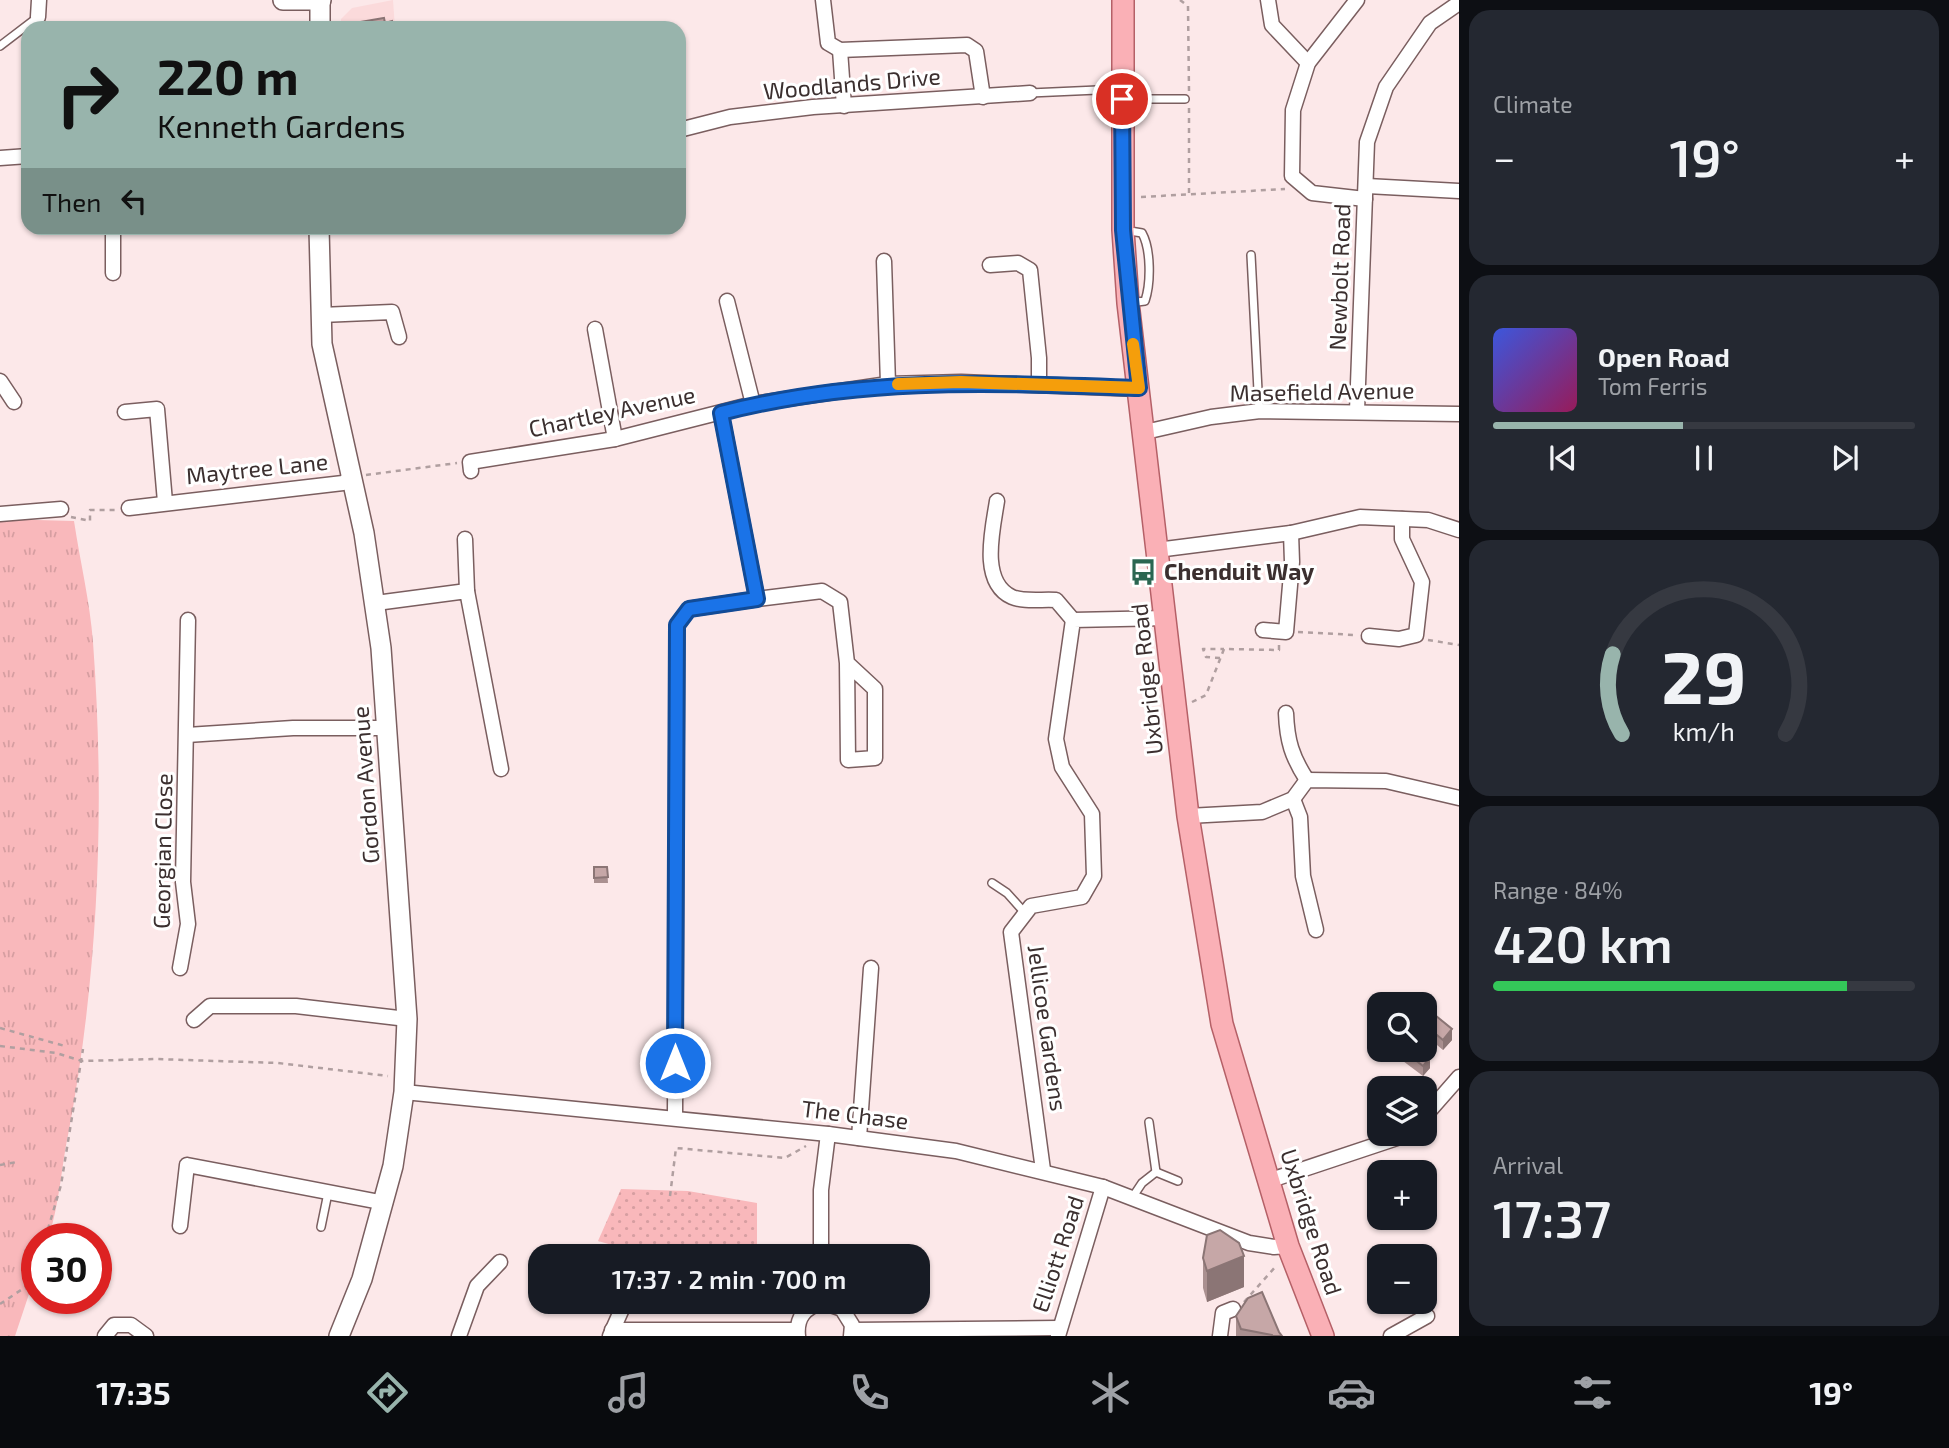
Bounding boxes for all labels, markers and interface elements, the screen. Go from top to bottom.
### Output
text: 220 m [157,46,299,105]
icon: right [42,49,133,140]
street label: Woodlands Drive [762,61,942,105]
pin [1092,69,1152,129]
icon: arrive [1103,80,1141,118]
text: Climate [1493,90,1573,118]
text: Kenneth Gardens [157,106,406,144]
text: 19° [1669,125,1740,187]
text: − [1493,134,1515,180]
text: + [1894,134,1915,180]
icon: left [115,182,153,220]
text: Then [42,186,101,217]
street label: Newbolt Road [1322,203,1356,351]
text: Open Road [1598,341,1730,372]
text: Tom Ferris [1598,372,1707,400]
street label: Masefield Avenue [1229,375,1415,407]
street label: Chartley Avenue [526,380,698,442]
icon: previous [1544,439,1582,477]
icon: pause [1685,439,1723,477]
icon: next [1826,439,1864,477]
street label: Maytree Lane [184,447,329,489]
bus stop icon: Chenduit Way [1128,557,1158,587]
place label: Chenduit Way [1164,557,1314,585]
street label: Uxbridge Road [1124,602,1168,756]
text: 29 [1661,631,1747,719]
street label: Gordon Avenue [346,705,384,865]
text: km/h [1673,716,1735,746]
street label: Georgian Close [147,773,177,929]
text: Range · 84% [1493,876,1623,904]
text: 420 km [1493,911,1673,973]
street label: Jellicoe Gardens [1022,943,1074,1113]
map controls [1367,992,1437,1314]
button: search [1367,992,1437,1062]
position arrow [638,1026,712,1100]
button: layers [1367,1076,1437,1146]
street label: The Chase [800,1094,910,1134]
street label: Uxbridge Road [1275,1145,1349,1298]
text: Arrival [1493,1151,1563,1179]
button: + [1367,1160,1437,1230]
text: 17:37 [1493,1186,1611,1248]
street label: Elliott Road [1025,1192,1089,1316]
speed limit sign: 30 [21,1223,112,1314]
button: − [1367,1244,1437,1314]
text: 17:37 · 2 min · 700 m [612,1263,846,1294]
icon: directions [363,1368,412,1417]
icon: music [604,1368,653,1417]
icon: phone [845,1368,894,1417]
icon: climate [1086,1368,1135,1417]
icon: car [1327,1368,1376,1417]
icon: filters [1568,1368,1617,1417]
text: 17:35 [96,1373,171,1411]
text: 19° [1809,1373,1853,1411]

